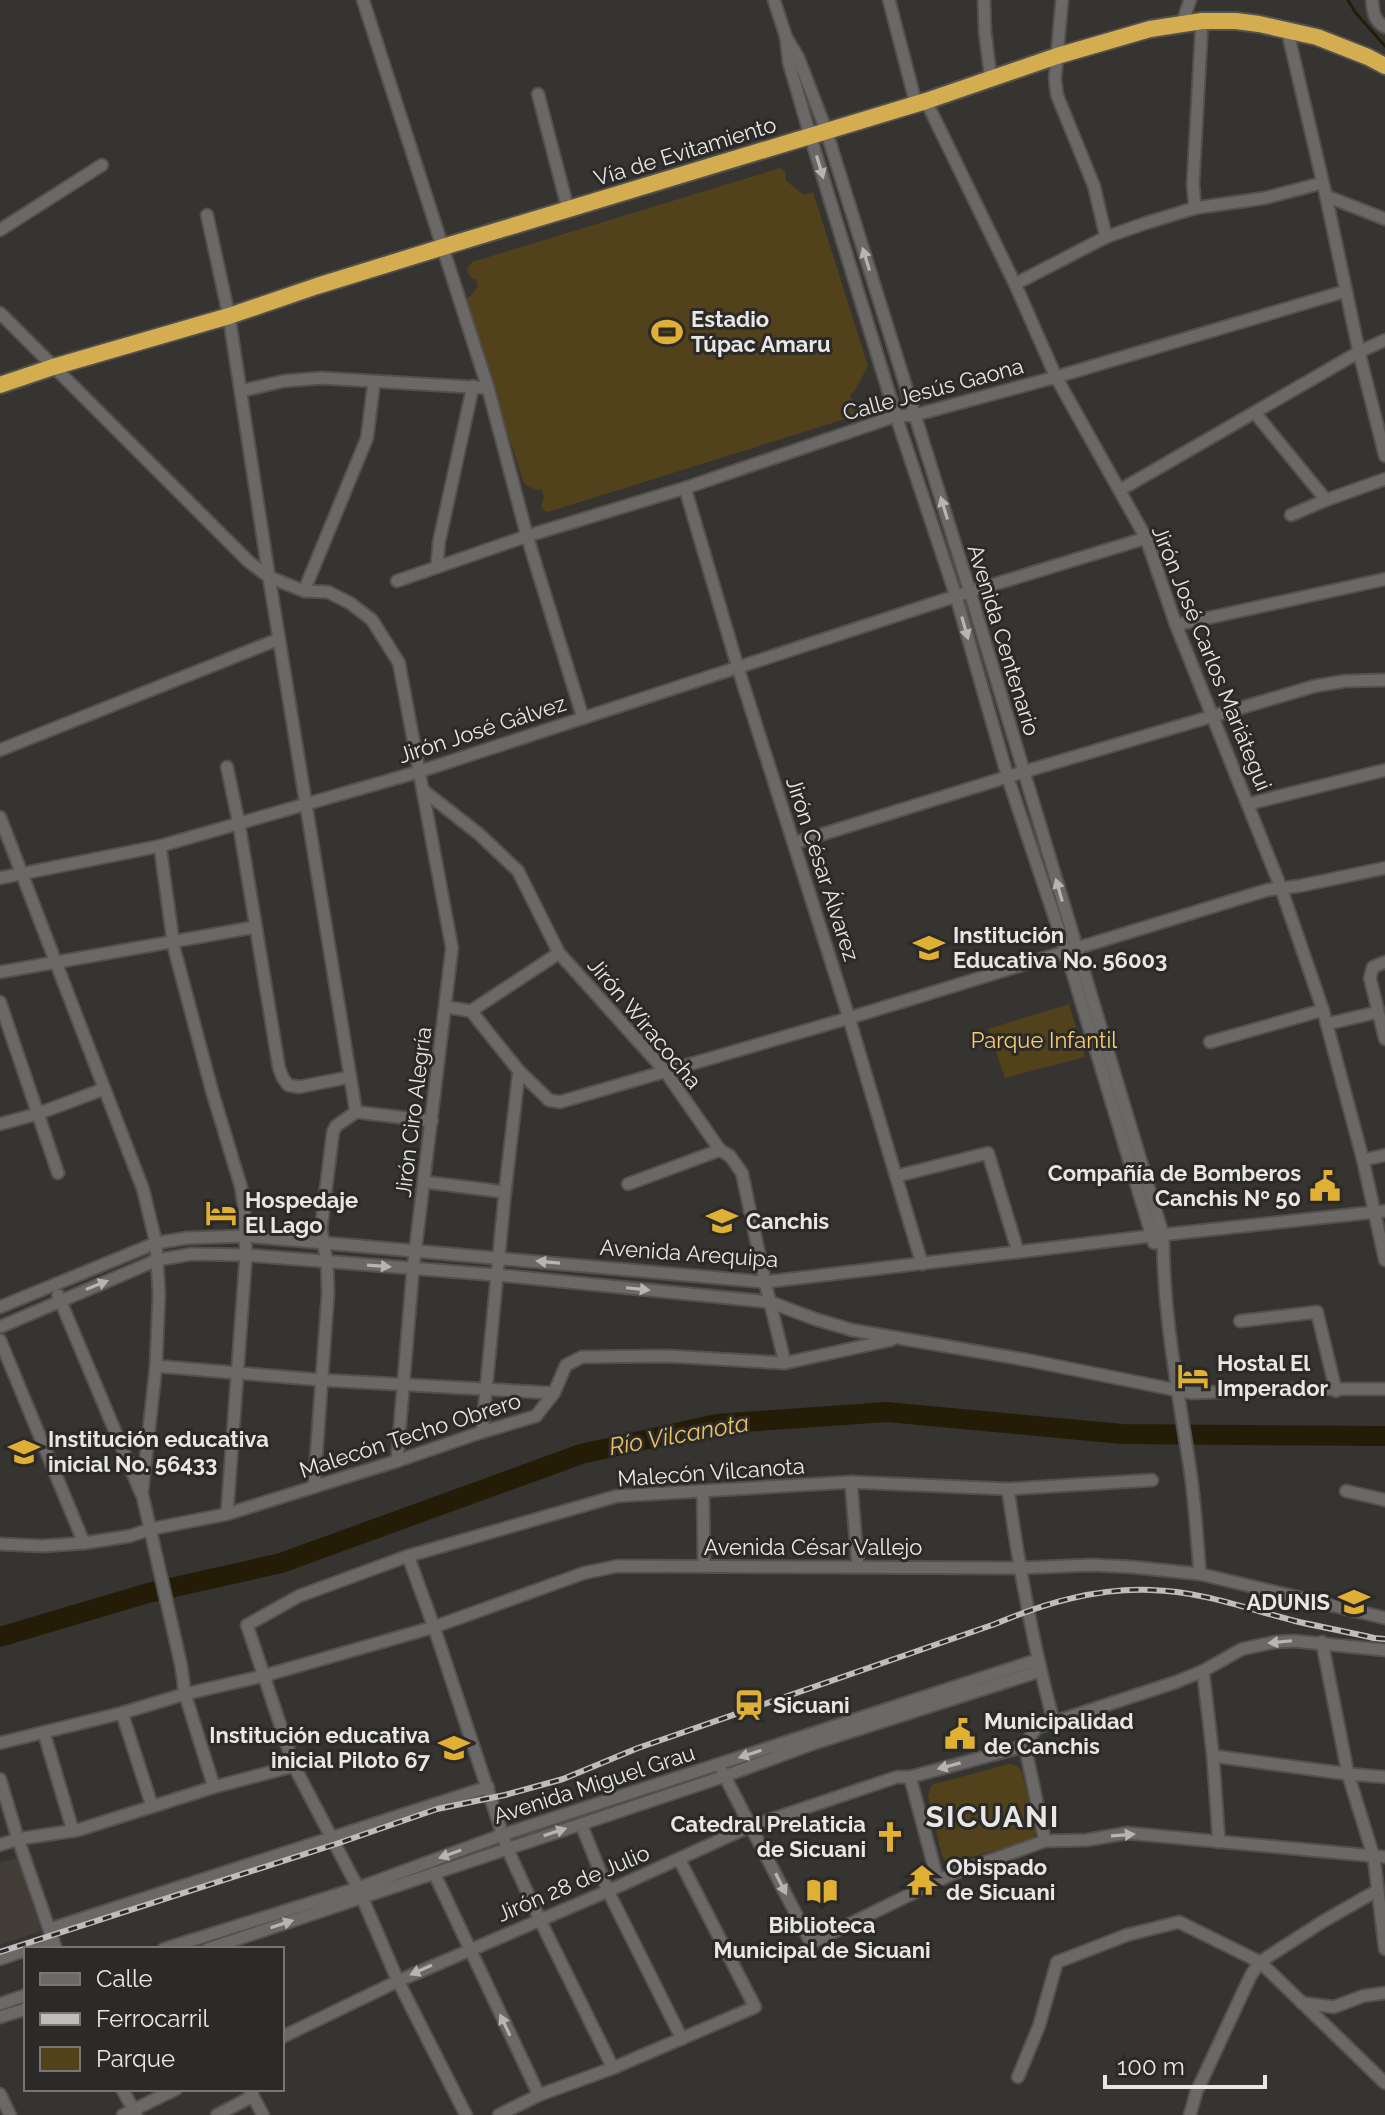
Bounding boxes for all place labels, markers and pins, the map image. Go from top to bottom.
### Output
place label: Estadio Túpac Amaru [691,306,831,357]
sports icon: Estadio Túpac Amaru [650,315,684,349]
place label: Institución Educativa No. 56003 [953,922,1167,973]
school or university icon: Institución Educativa No. 56003 [912,931,946,965]
place label: Compañía de Bomberos Canchis Nº 50 [1048,1160,1301,1211]
public building icon: Compañía de Bomberos Canchis Nº 50 [1308,1169,1342,1203]
place label: Hospedaje El Lago [245,1187,358,1238]
hotel icon: Hospedaje El Lago [204,1196,238,1230]
school or university icon: Canchis [705,1204,739,1238]
place label: Canchis [746,1208,829,1234]
place label: Hostal El Imperador [1217,1350,1329,1401]
hotel icon: Hostal El Imperador [1176,1359,1210,1393]
place label: Institución educativa inicial No. 56433 [48,1426,269,1477]
school or university icon: Institución educativa inicial No. 56433 [7,1435,41,1469]
school or university icon: ADUNIS [1337,1585,1371,1619]
place label: ADUNIS [1246,1589,1330,1615]
station icon: Sicuani [732,1688,766,1722]
place label: Sicuani [773,1692,850,1718]
place label: Municipalidad de Canchis [984,1708,1134,1759]
public building icon: Municipalidad de Canchis [943,1717,977,1751]
place label: Institución educativa inicial Piloto 67 [209,1722,431,1773]
school or university icon: Institución educativa inicial Piloto 67 [437,1731,471,1765]
place label: Catedral Prelaticia de Sicuani [671,1811,866,1862]
church icon: Catedral Prelaticia de Sicuani [873,1820,907,1854]
place label: Obispado de Sicuani [946,1854,1055,1905]
temple icon: Obispado de Sicuani [905,1863,939,1897]
library icon: Biblioteca Municipal de Sicuani [805,1874,839,1908]
place label: Biblioteca Municipal de Sicuani [713,1912,931,1963]

